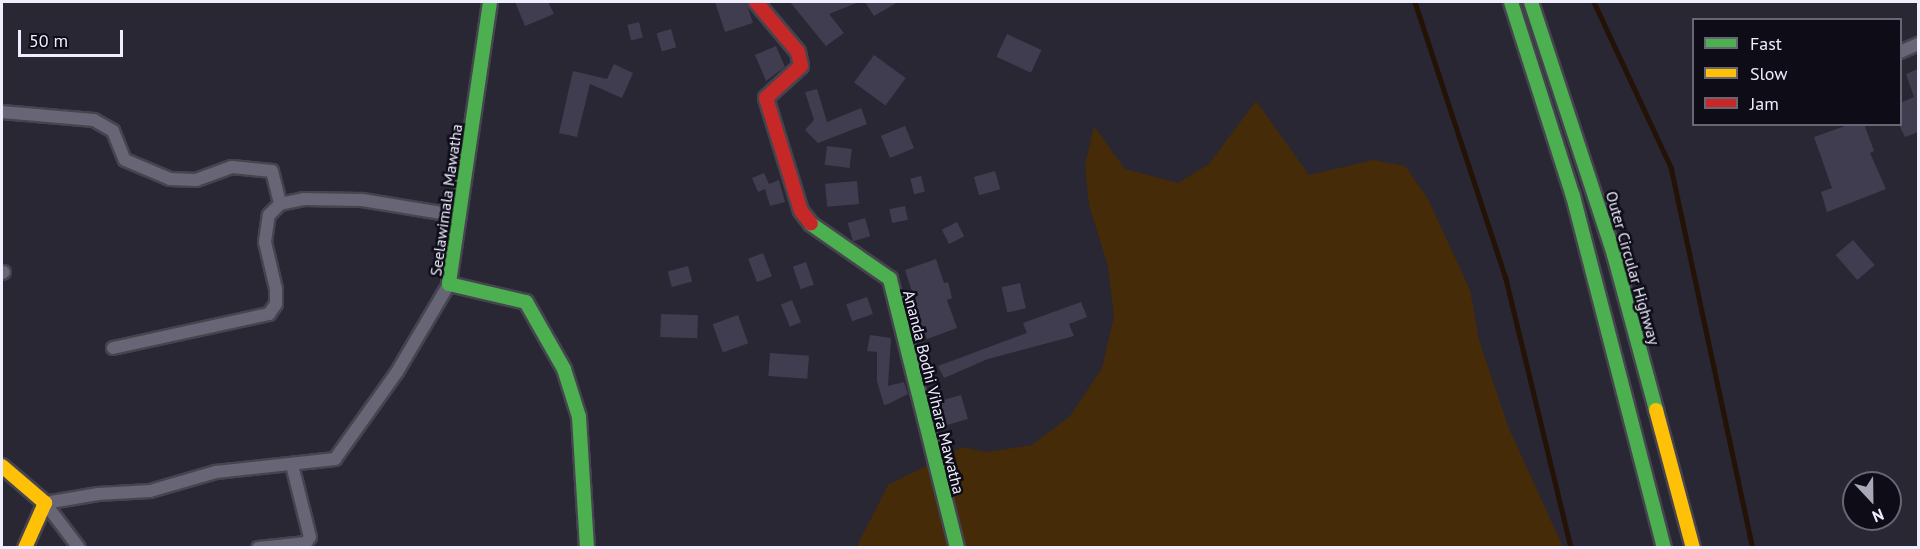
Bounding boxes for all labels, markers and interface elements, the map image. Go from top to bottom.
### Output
scale bar [21,18,126,56]
legend [1692,18,1902,126]
text: 50 m [29,29,68,52]
text: Fast [1750,32,1782,55]
text: Slow [1750,62,1788,85]
text: Jam [1750,92,1779,115]
street label: Seelawimala Mawatha [426,123,466,277]
street label: Outer Circular Highway [1602,189,1664,347]
street label: Ananda Bodhi Vihara Mawatha [899,288,969,496]
north arrow [1842,471,1902,531]
text: N [1869,505,1887,527]

